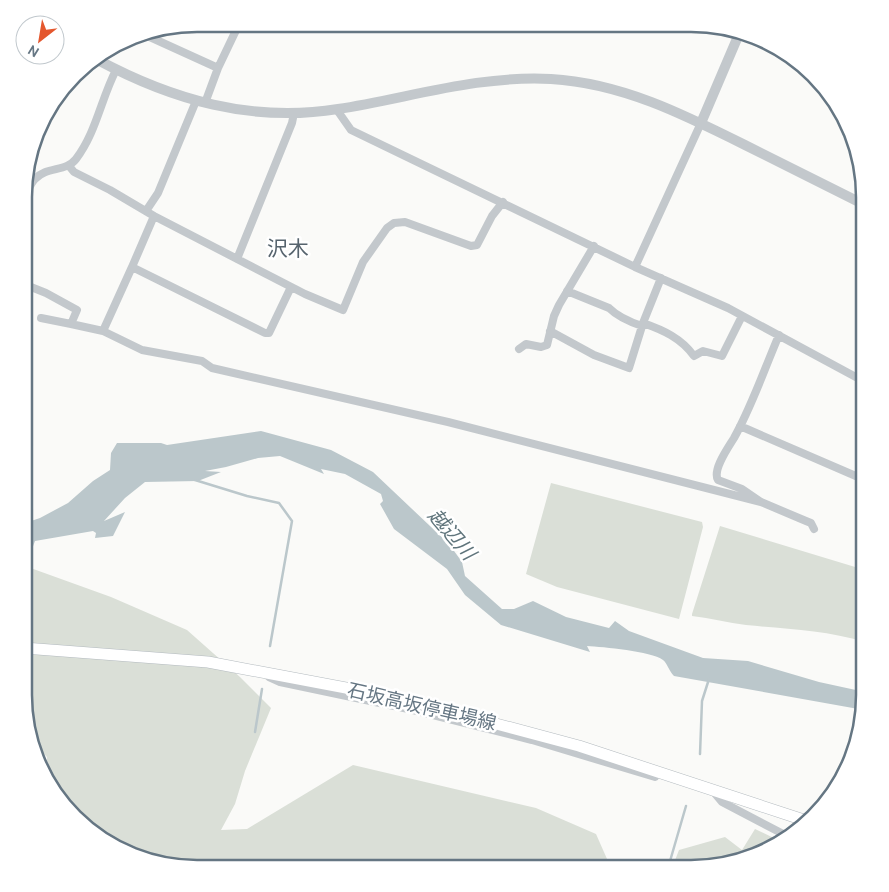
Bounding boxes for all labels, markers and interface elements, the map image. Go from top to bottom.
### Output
north arrow [15,15,65,65]
text: N [24,41,42,61]
district label: 沢木 [267,236,309,261]
water label: 越辺川 [423,503,482,566]
street label: 石坂高坂停車場線 [345,678,499,735]

